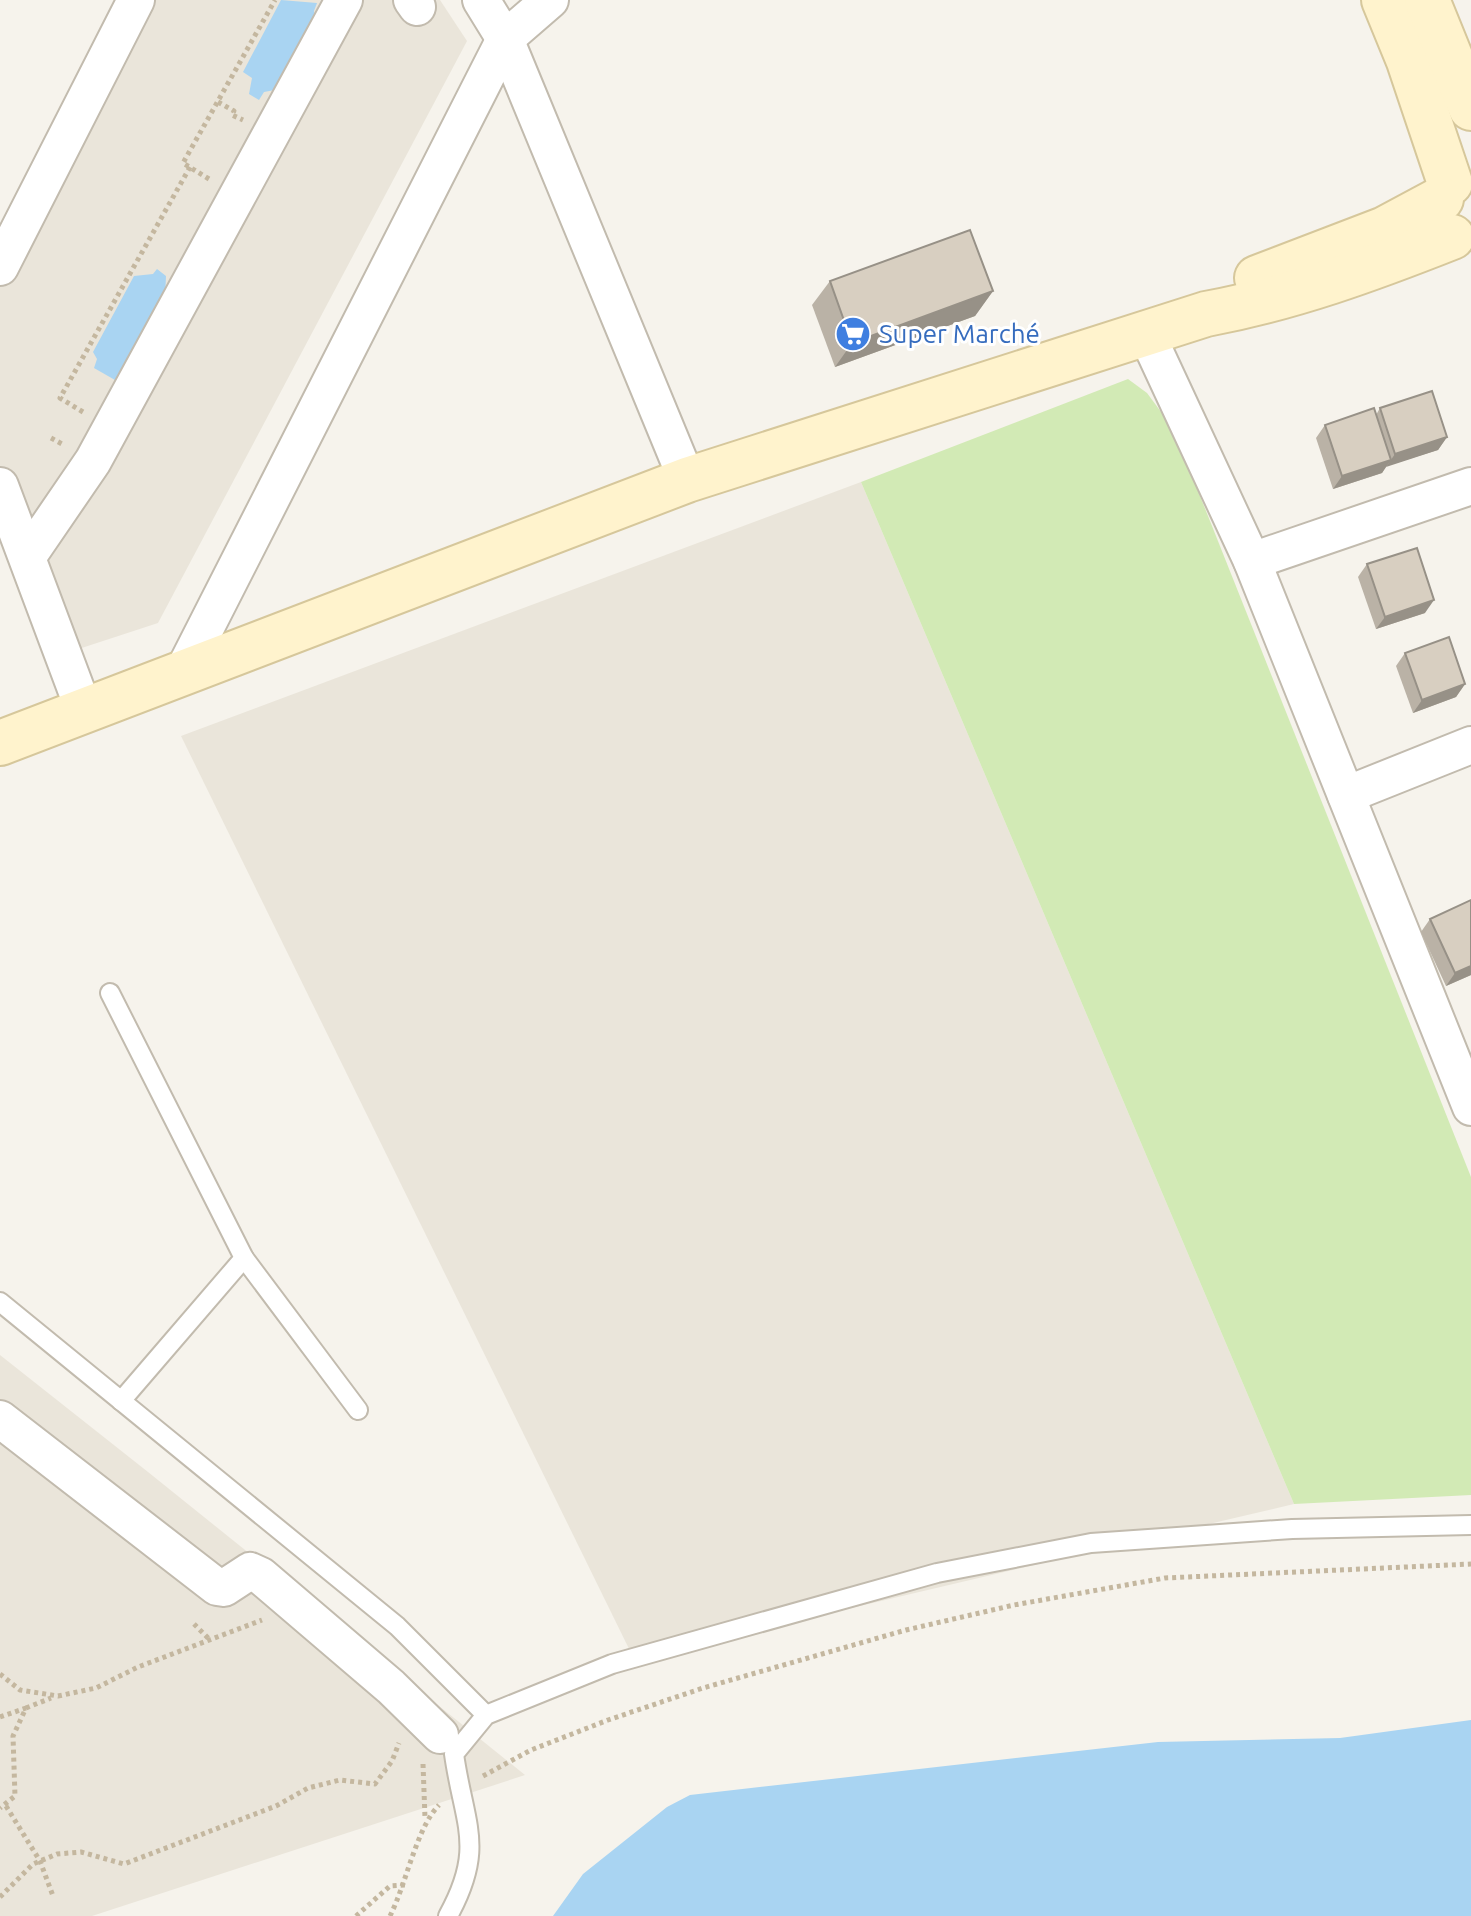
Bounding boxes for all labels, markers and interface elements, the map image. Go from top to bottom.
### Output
supermarket icon: Super Marché [834,315,872,353]
place label: Super Marché [879,319,1040,348]

